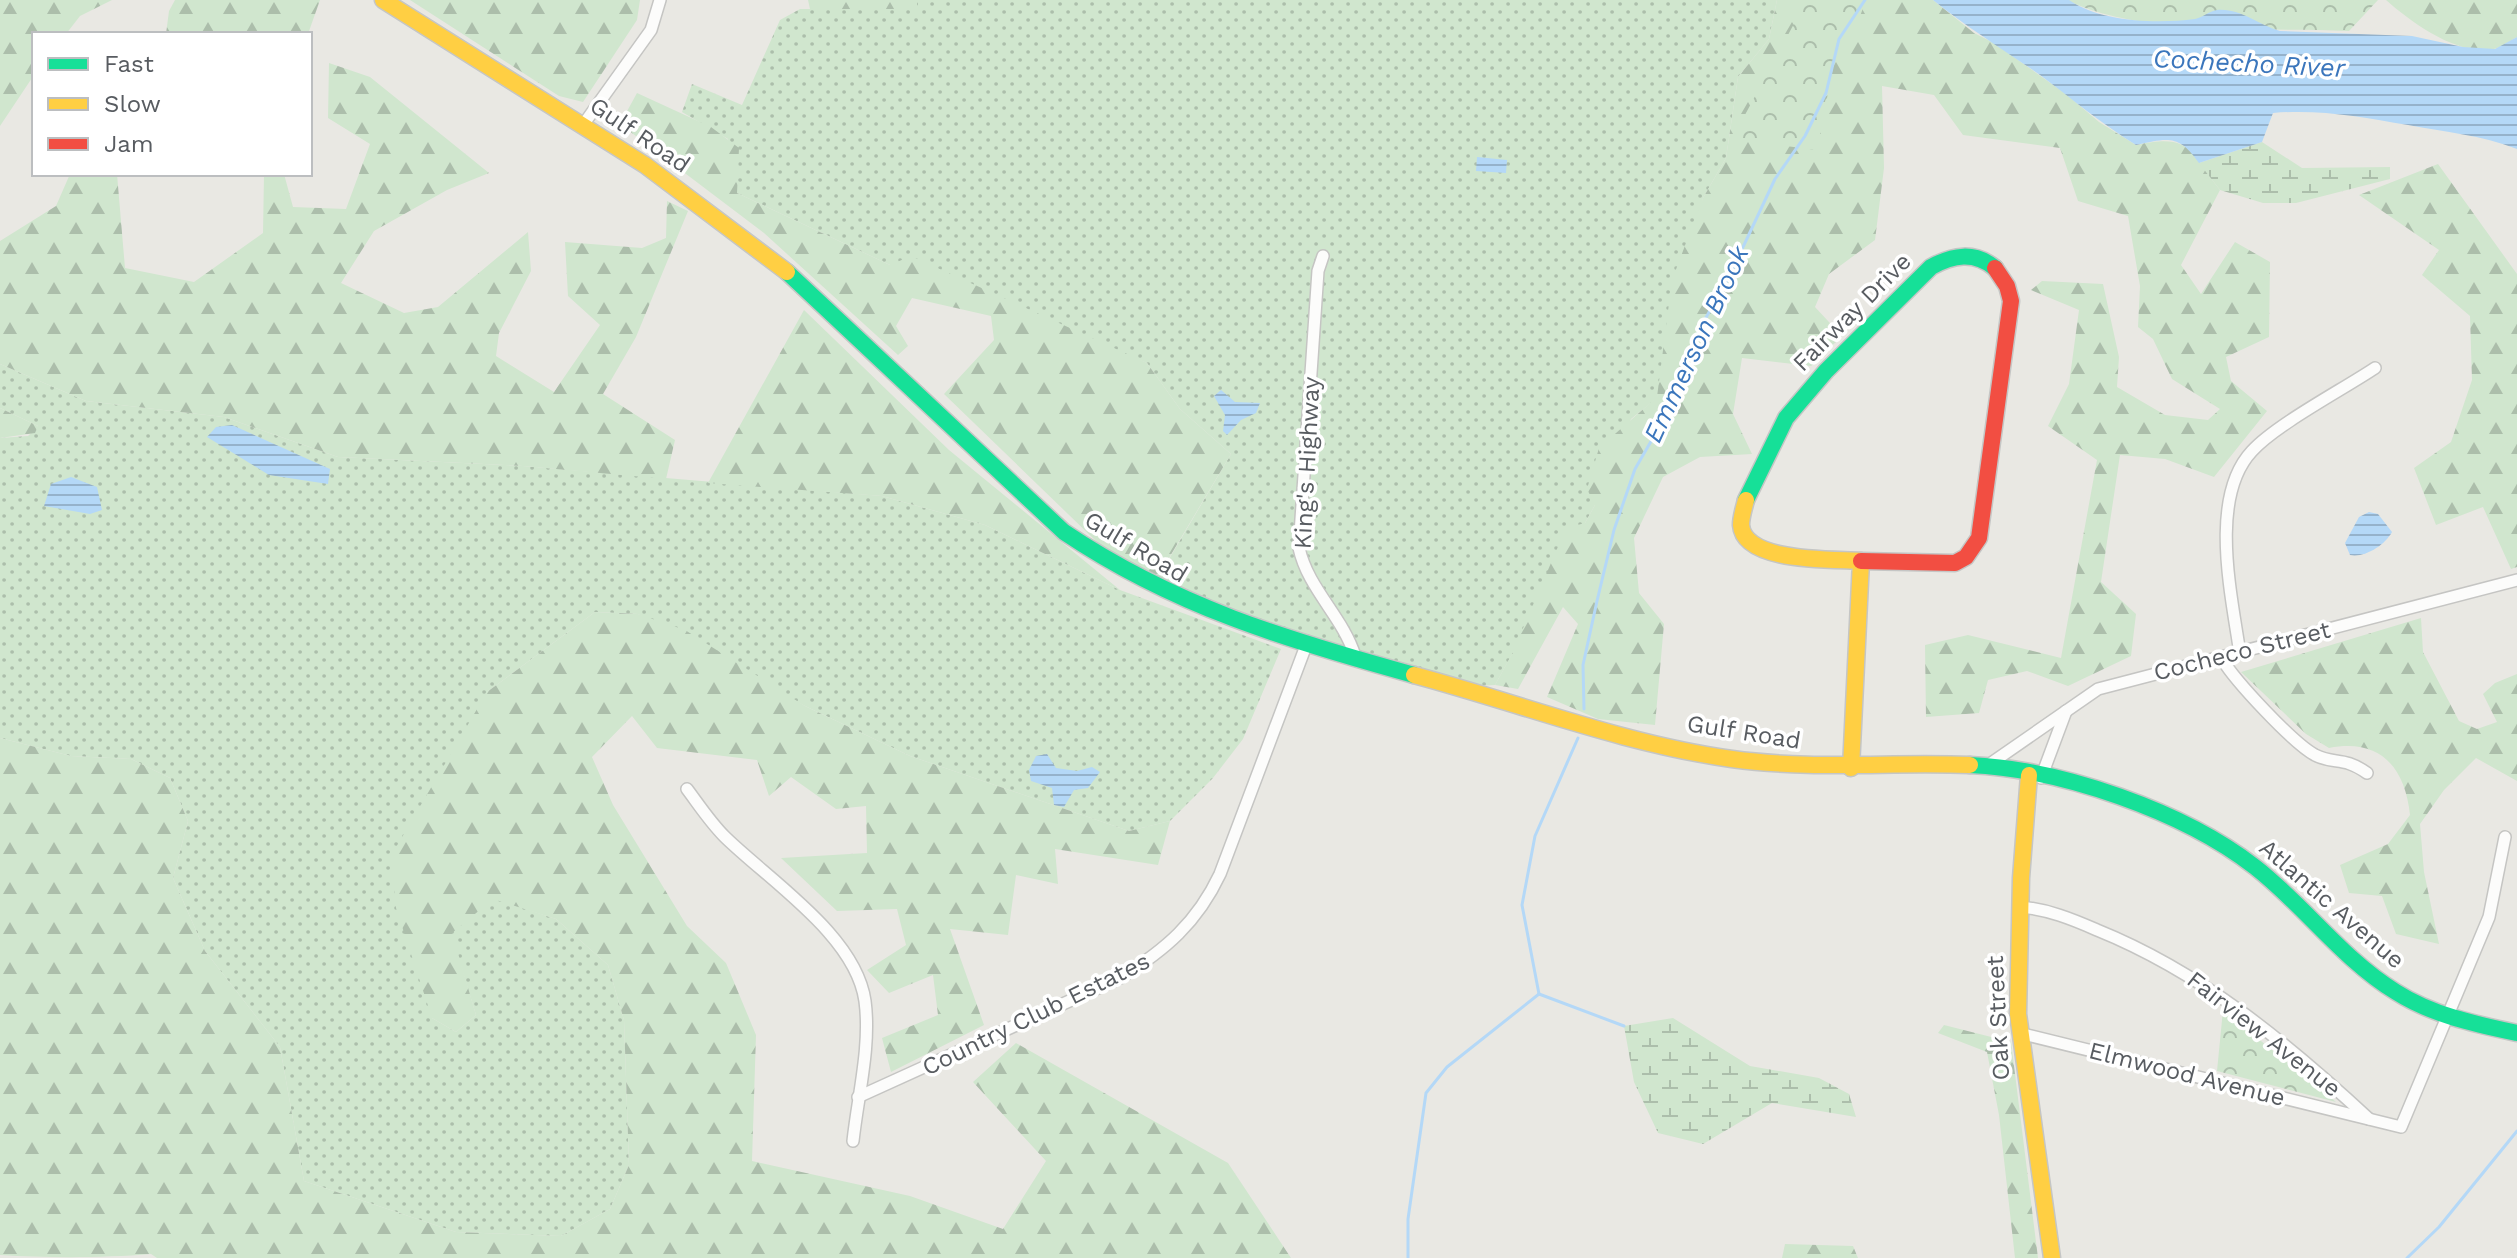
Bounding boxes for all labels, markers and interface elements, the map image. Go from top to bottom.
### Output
legend [32,32,312,176]
water label: Cochecho River [2152,43,2347,83]
text: Fast [104,50,154,78]
text: Slow [104,90,161,118]
street label: Gulf Road [585,91,695,179]
text: Jam [104,130,154,158]
water label: Emmerson Brook [1637,240,1755,447]
street label: Fairway Drive [1787,247,1917,377]
street label: King's Highway [1289,375,1326,550]
street label: Gulf Road [1080,505,1192,589]
street label: Cocheco Street [2151,615,2333,687]
street label: Gulf Road [1685,709,1803,755]
street label: Atlantic Avenue [2254,834,2410,974]
street label: Country Club Estates [918,947,1154,1081]
street label: Oak Street [1981,955,2015,1081]
street label: Fairview Avenue [2182,965,2346,1103]
street label: Elmwood Avenue [2086,1036,2288,1112]

